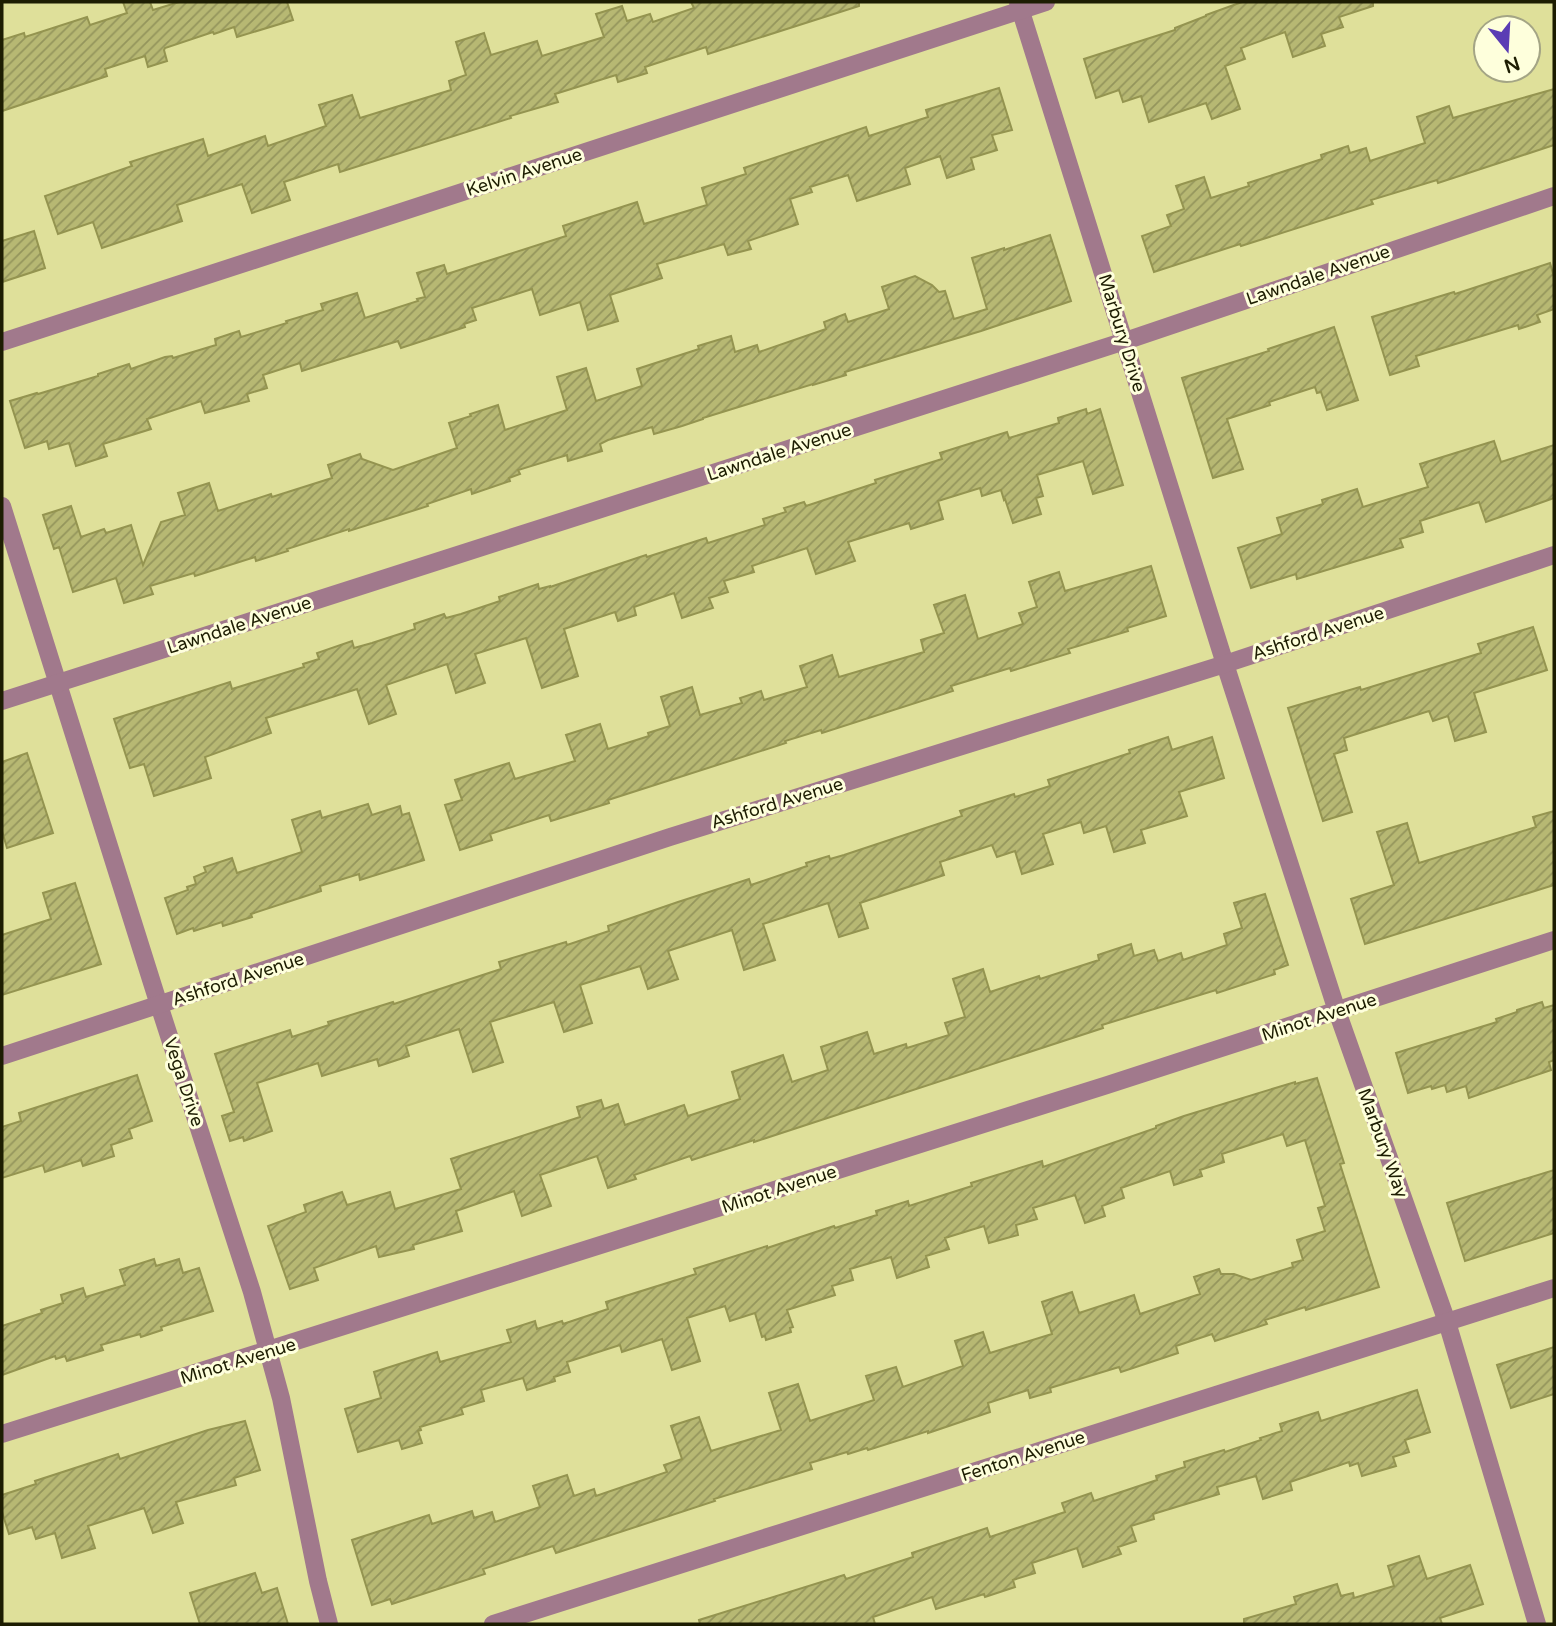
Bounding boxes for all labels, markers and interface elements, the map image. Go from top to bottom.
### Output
north arrow [1472,14,1542,84]
text: N [1501,51,1523,77]
street label: Kelvin Avenue [463,143,585,201]
street label: Lawndale Avenue [1243,240,1393,310]
street label: Marbury Drive [1094,271,1150,395]
street label: Lawndale Avenue [704,418,854,486]
street label: Lawndale Avenue [164,591,314,659]
street label: Ashford Avenue [1249,601,1387,665]
street label: Ashford Avenue [708,772,846,834]
street label: Ashford Avenue [169,947,307,1011]
street label: Minot Avenue [1259,988,1379,1046]
street label: Vega Drive [159,1035,209,1129]
street label: Marbury Way [1353,1085,1413,1201]
street label: Minot Avenue [719,1160,839,1218]
street label: Minot Avenue [178,1333,298,1389]
street label: Fenton Avenue [958,1426,1088,1486]

